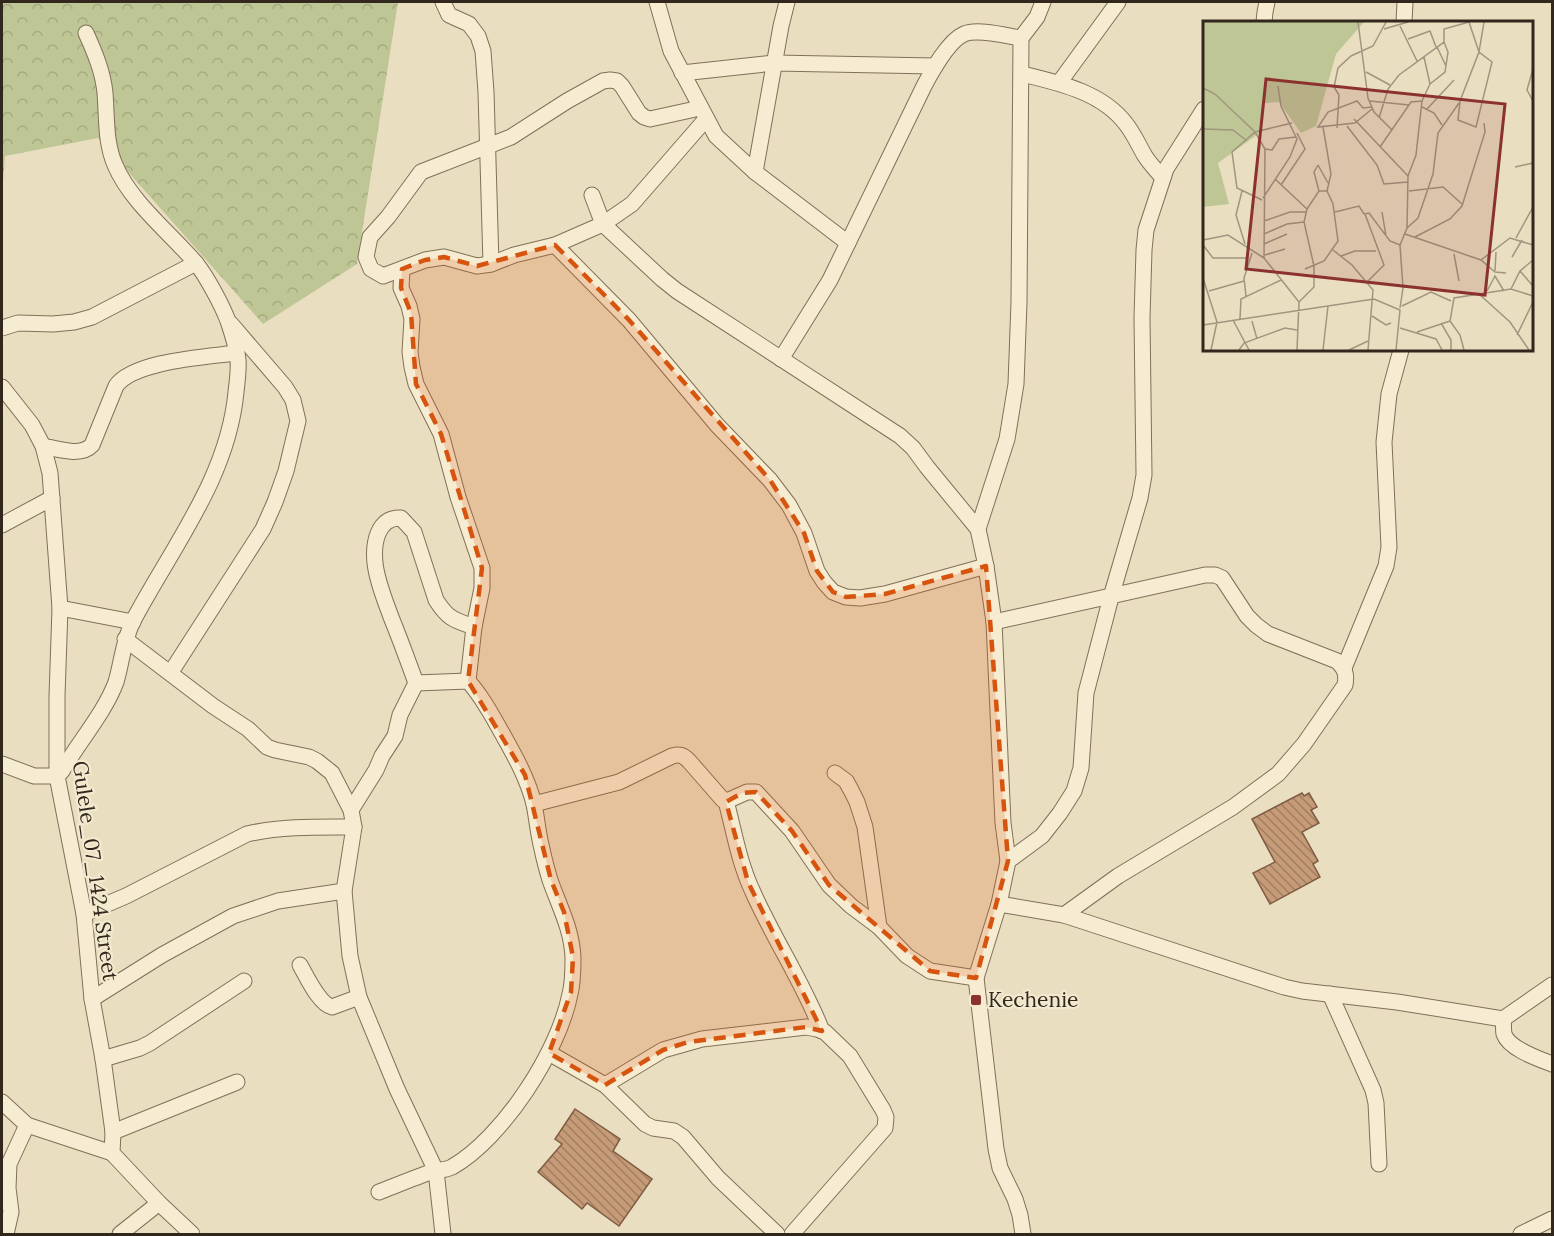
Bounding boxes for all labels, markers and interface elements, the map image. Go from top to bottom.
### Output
inset map [1203,21,1533,351]
street label: Gulele_07_1424 Street [67,759,124,984]
place label: Kechenie [988,986,1078,1013]
marker: Kechenie [969,993,983,1007]

